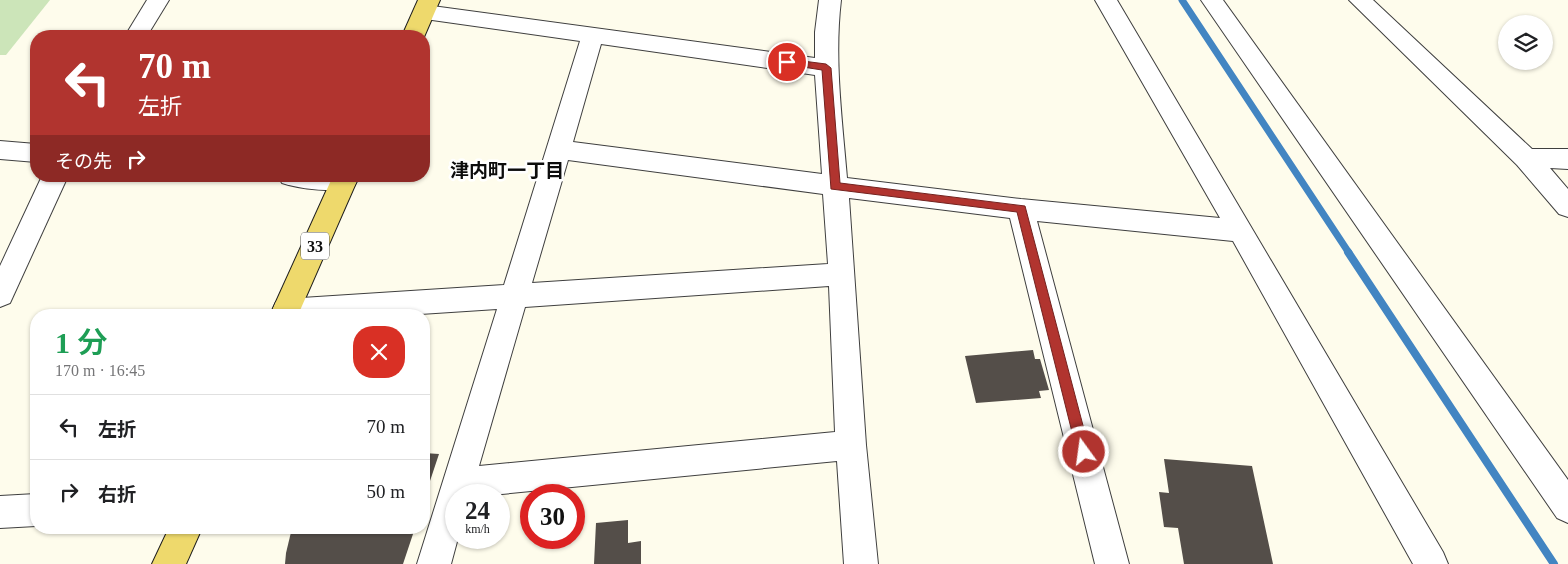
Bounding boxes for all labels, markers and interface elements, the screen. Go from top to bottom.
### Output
map controls [1498,15,1553,70]
button: layers [1498,15,1553,70]
pin [766,41,808,83]
text: 70 m [138,47,211,86]
icon: arrive [773,48,801,76]
icon: left [55,50,120,115]
text: 左折 [138,94,182,119]
icon: right [122,145,150,173]
text: その先 [55,151,112,172]
district label: 津内町一丁目 [450,160,564,181]
road number: 33 [301,232,329,260]
text: 1 分 [55,326,108,359]
button: close [353,326,405,378]
text: 170 m · 16:45 [55,362,145,379]
icon: left [55,413,83,441]
text: 70 m [366,416,405,437]
text: 左折 [98,419,136,440]
position arrow [1057,425,1109,477]
icon: right [55,478,83,506]
text: 50 m [366,481,405,502]
text: 右折 [98,484,136,505]
speed limit sign: 30 [520,484,585,549]
text: 24 [465,497,490,524]
text: km/h [465,522,490,536]

